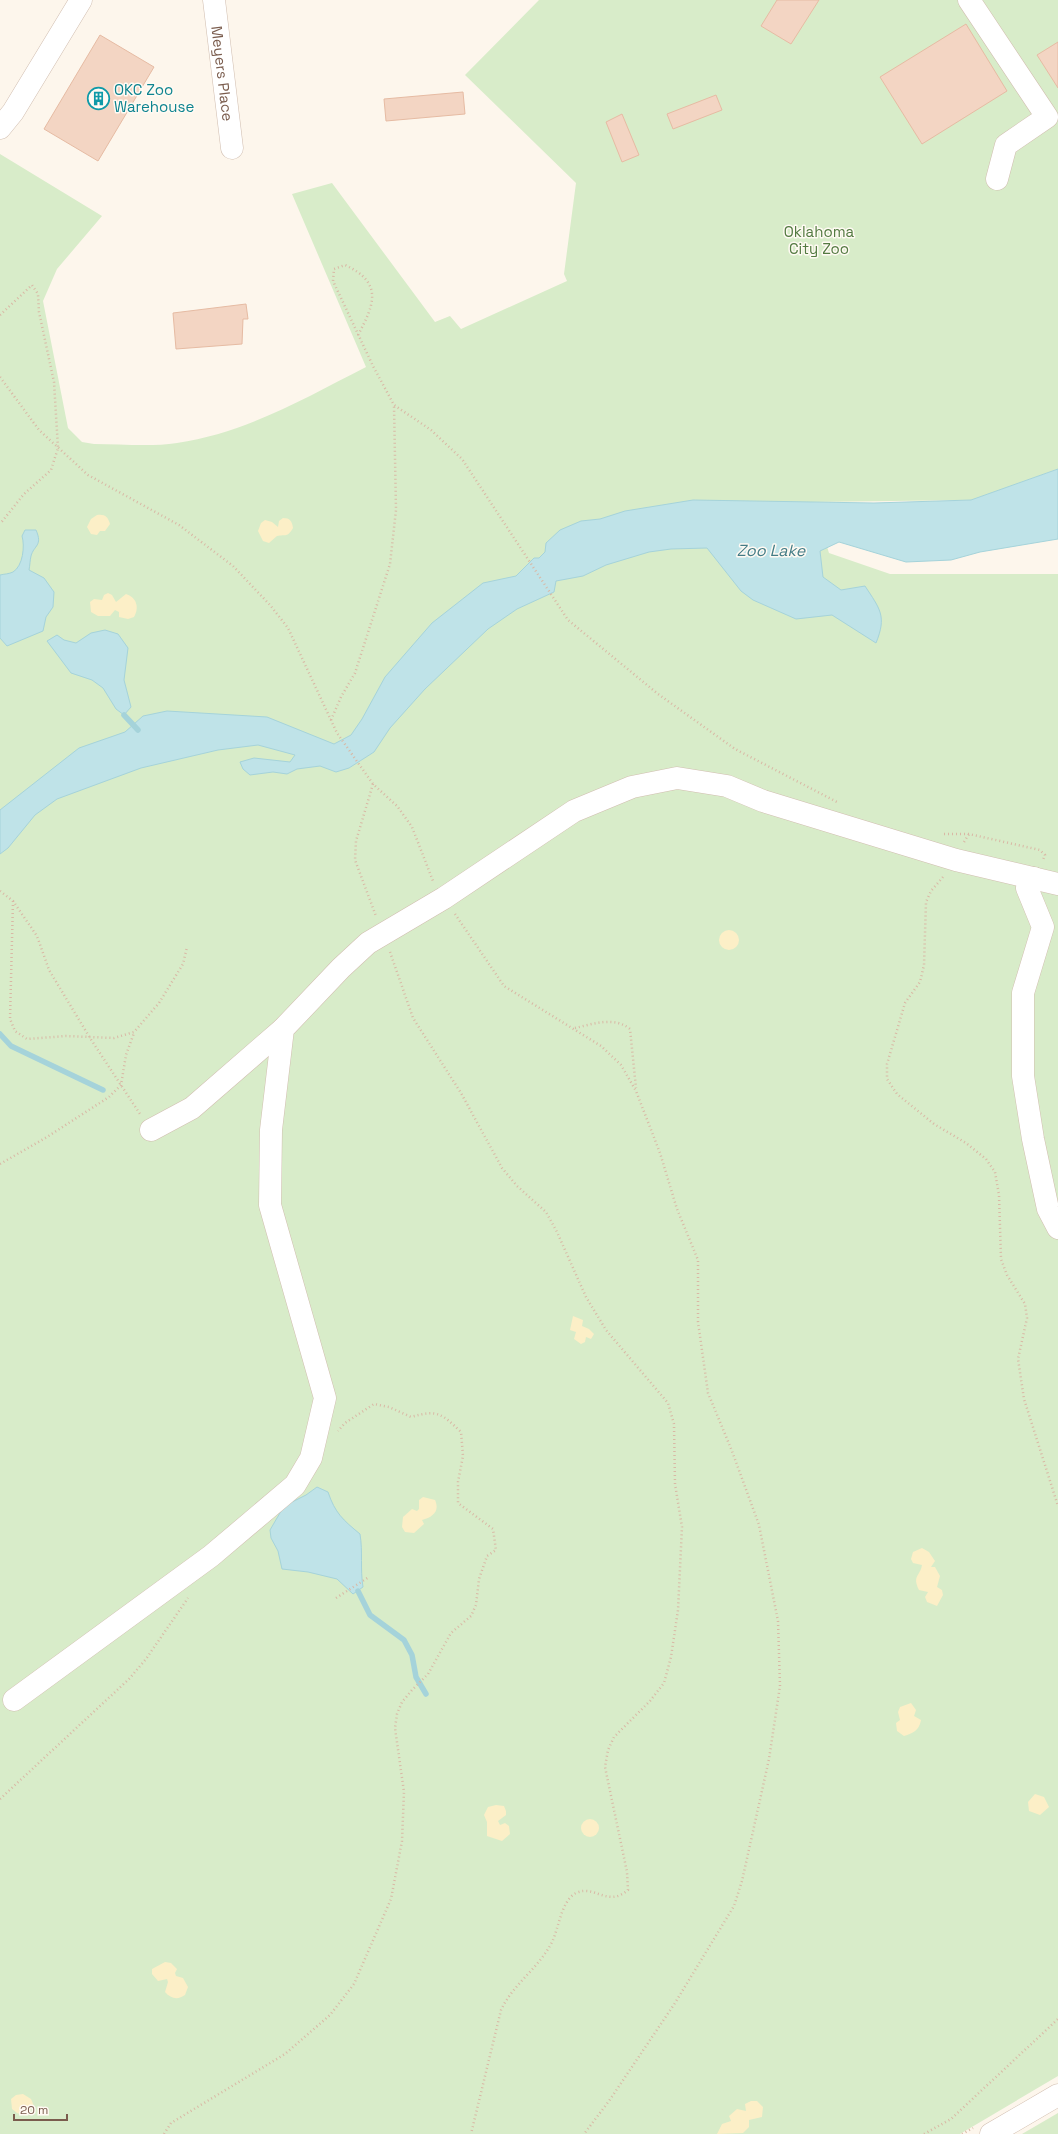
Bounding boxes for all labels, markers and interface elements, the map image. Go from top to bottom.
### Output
street label: Meyers Place [208,25,238,122]
place label: OKC Zoo Warehouse [114,80,194,116]
building icon: OKC Zoo Warehouse [86,85,112,111]
park label: Oklahoma City Zoo [784,222,855,258]
water label: Zoo Lake [737,540,806,561]
scale bar [14,2096,67,2122]
text: 20 m [20,2102,48,2118]

